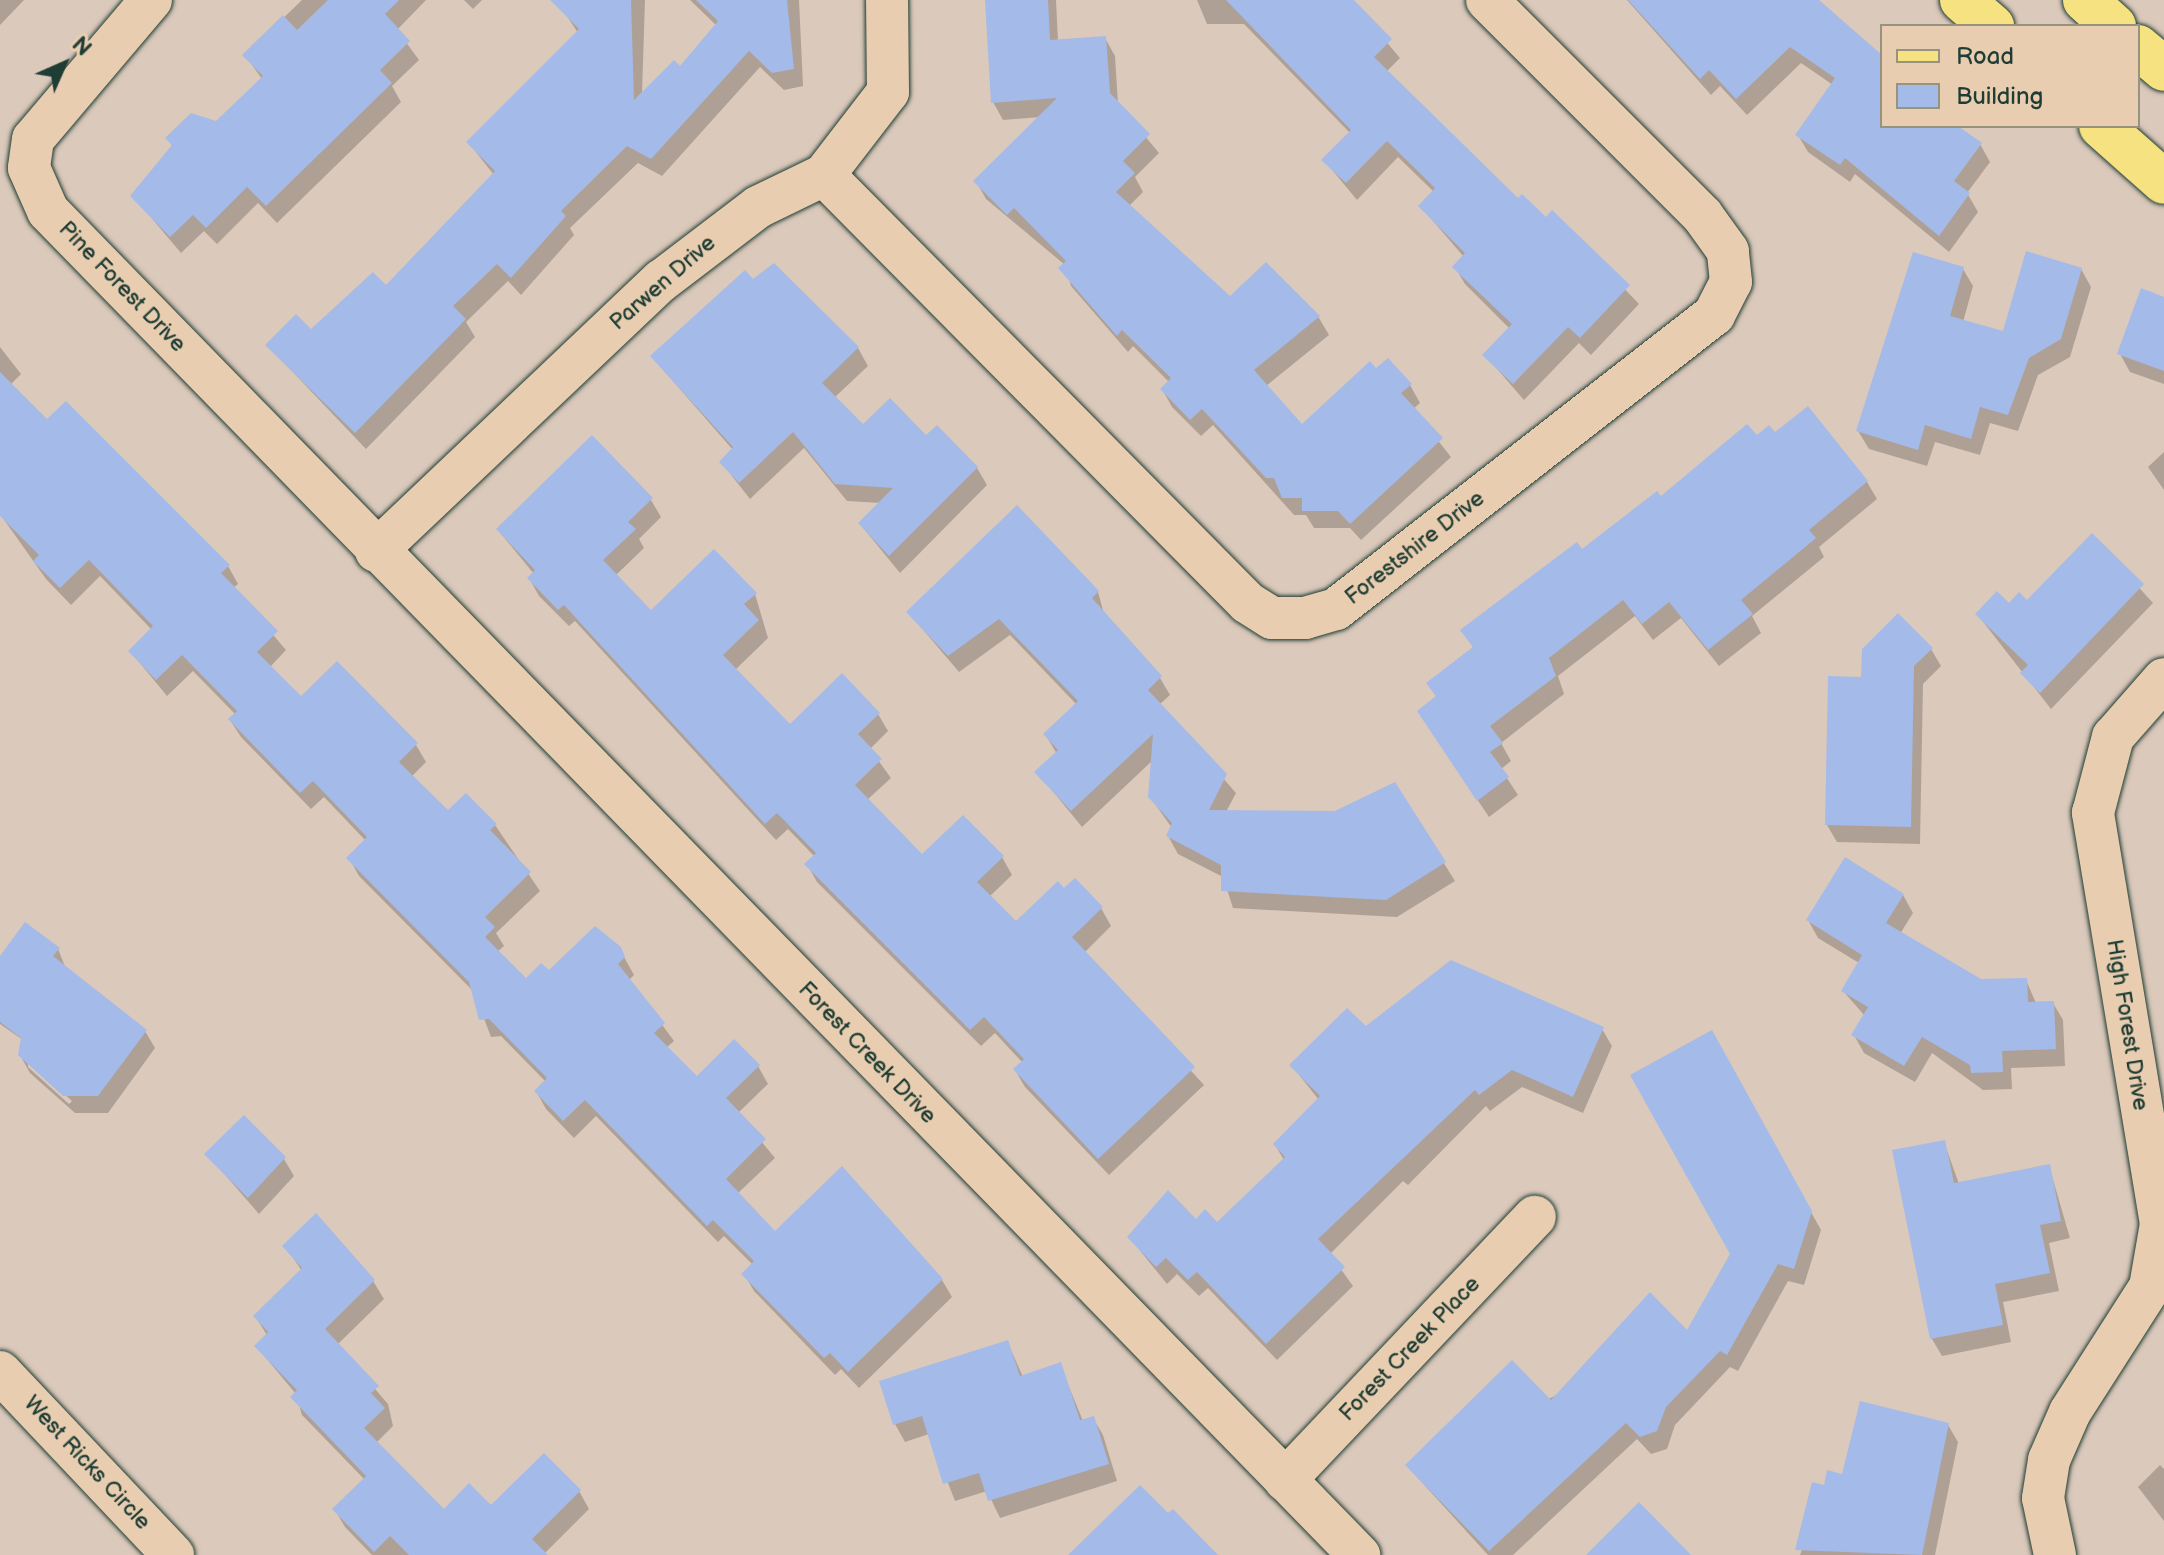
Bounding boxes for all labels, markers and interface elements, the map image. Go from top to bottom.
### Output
north arrow [24,24,104,104]
legend [1880,24,2140,128]
text: N [66,31,97,62]
text: Road [1956,42,2014,71]
text: Building [1956,82,2043,111]
street label: Pine Forest Drive [53,216,191,358]
street label: Parwen Drive [605,230,721,336]
street label: Forestshire Drive [1340,485,1490,611]
street label: High Forest Drive [2100,938,2154,1112]
street label: Forest Creek Drive [793,977,941,1129]
street label: Forest Creek Place [1334,1271,1486,1427]
street label: West Ricks Circle [18,1391,156,1535]

